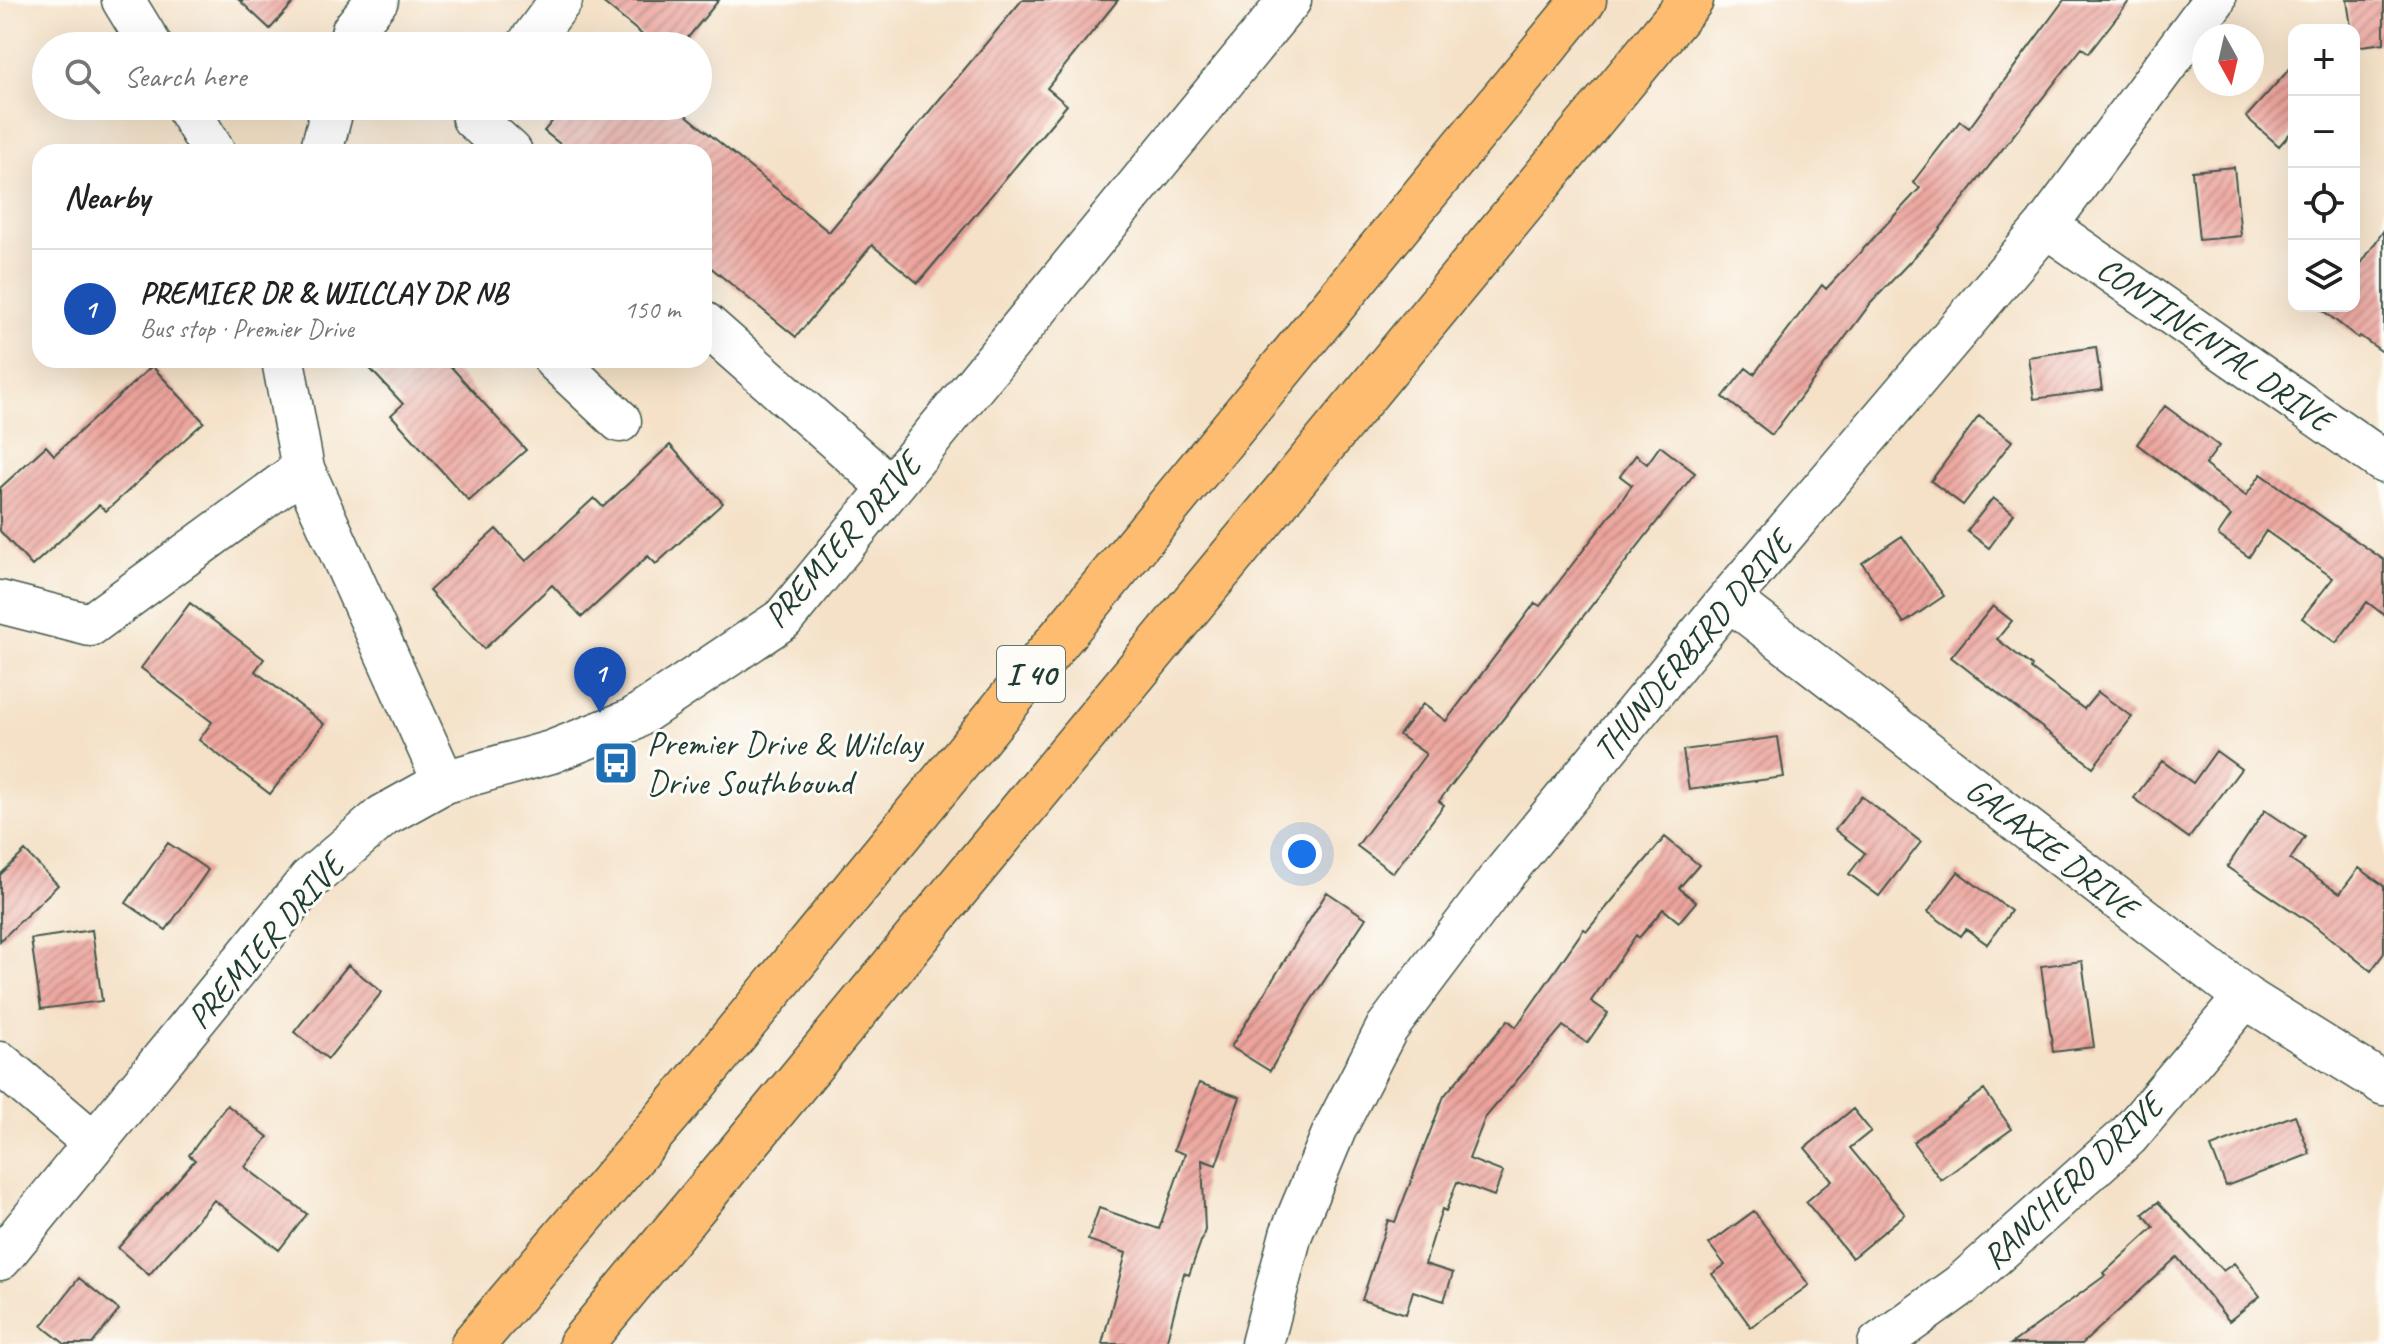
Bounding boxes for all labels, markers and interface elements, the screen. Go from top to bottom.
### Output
north arrow [2192,24,2264,96]
map controls [2288,24,2360,312]
button: + [2288,24,2360,96]
search box [32,32,712,120]
icon: search [60,54,104,98]
text: Search here [124,57,246,95]
button: − [2288,96,2360,168]
button: locate [2288,168,2360,240]
text: Nearby [64,175,150,218]
button: layers [2288,240,2360,312]
street label: CONTINENTAL DRIVE [2089,247,2345,444]
text: PREMIER DR & WILCLAY DR NB [140,274,508,312]
text: 1 [84,293,96,326]
text: 150 m [624,293,680,326]
text: Bus stop · Premier Drive [140,312,354,345]
street label: PREMIER DRIVE [754,440,933,636]
street label: THUNDERBIRD DRIVE [1583,519,1804,770]
road number: I 40 [997,646,1065,702]
pin: 1 [574,647,626,713]
place label: Premier Drive & Wilclay Drive Southbound [647,722,924,804]
bus stop icon: Premier Drive & Wilclay Drive Southbound [592,739,640,787]
street label: GALAXIE DRIVE [1958,768,2150,931]
your location [1282,834,1322,874]
street label: PREMIER DRIVE [177,841,356,1037]
street label: RANCHERO DRIVE [1973,1081,2174,1278]

